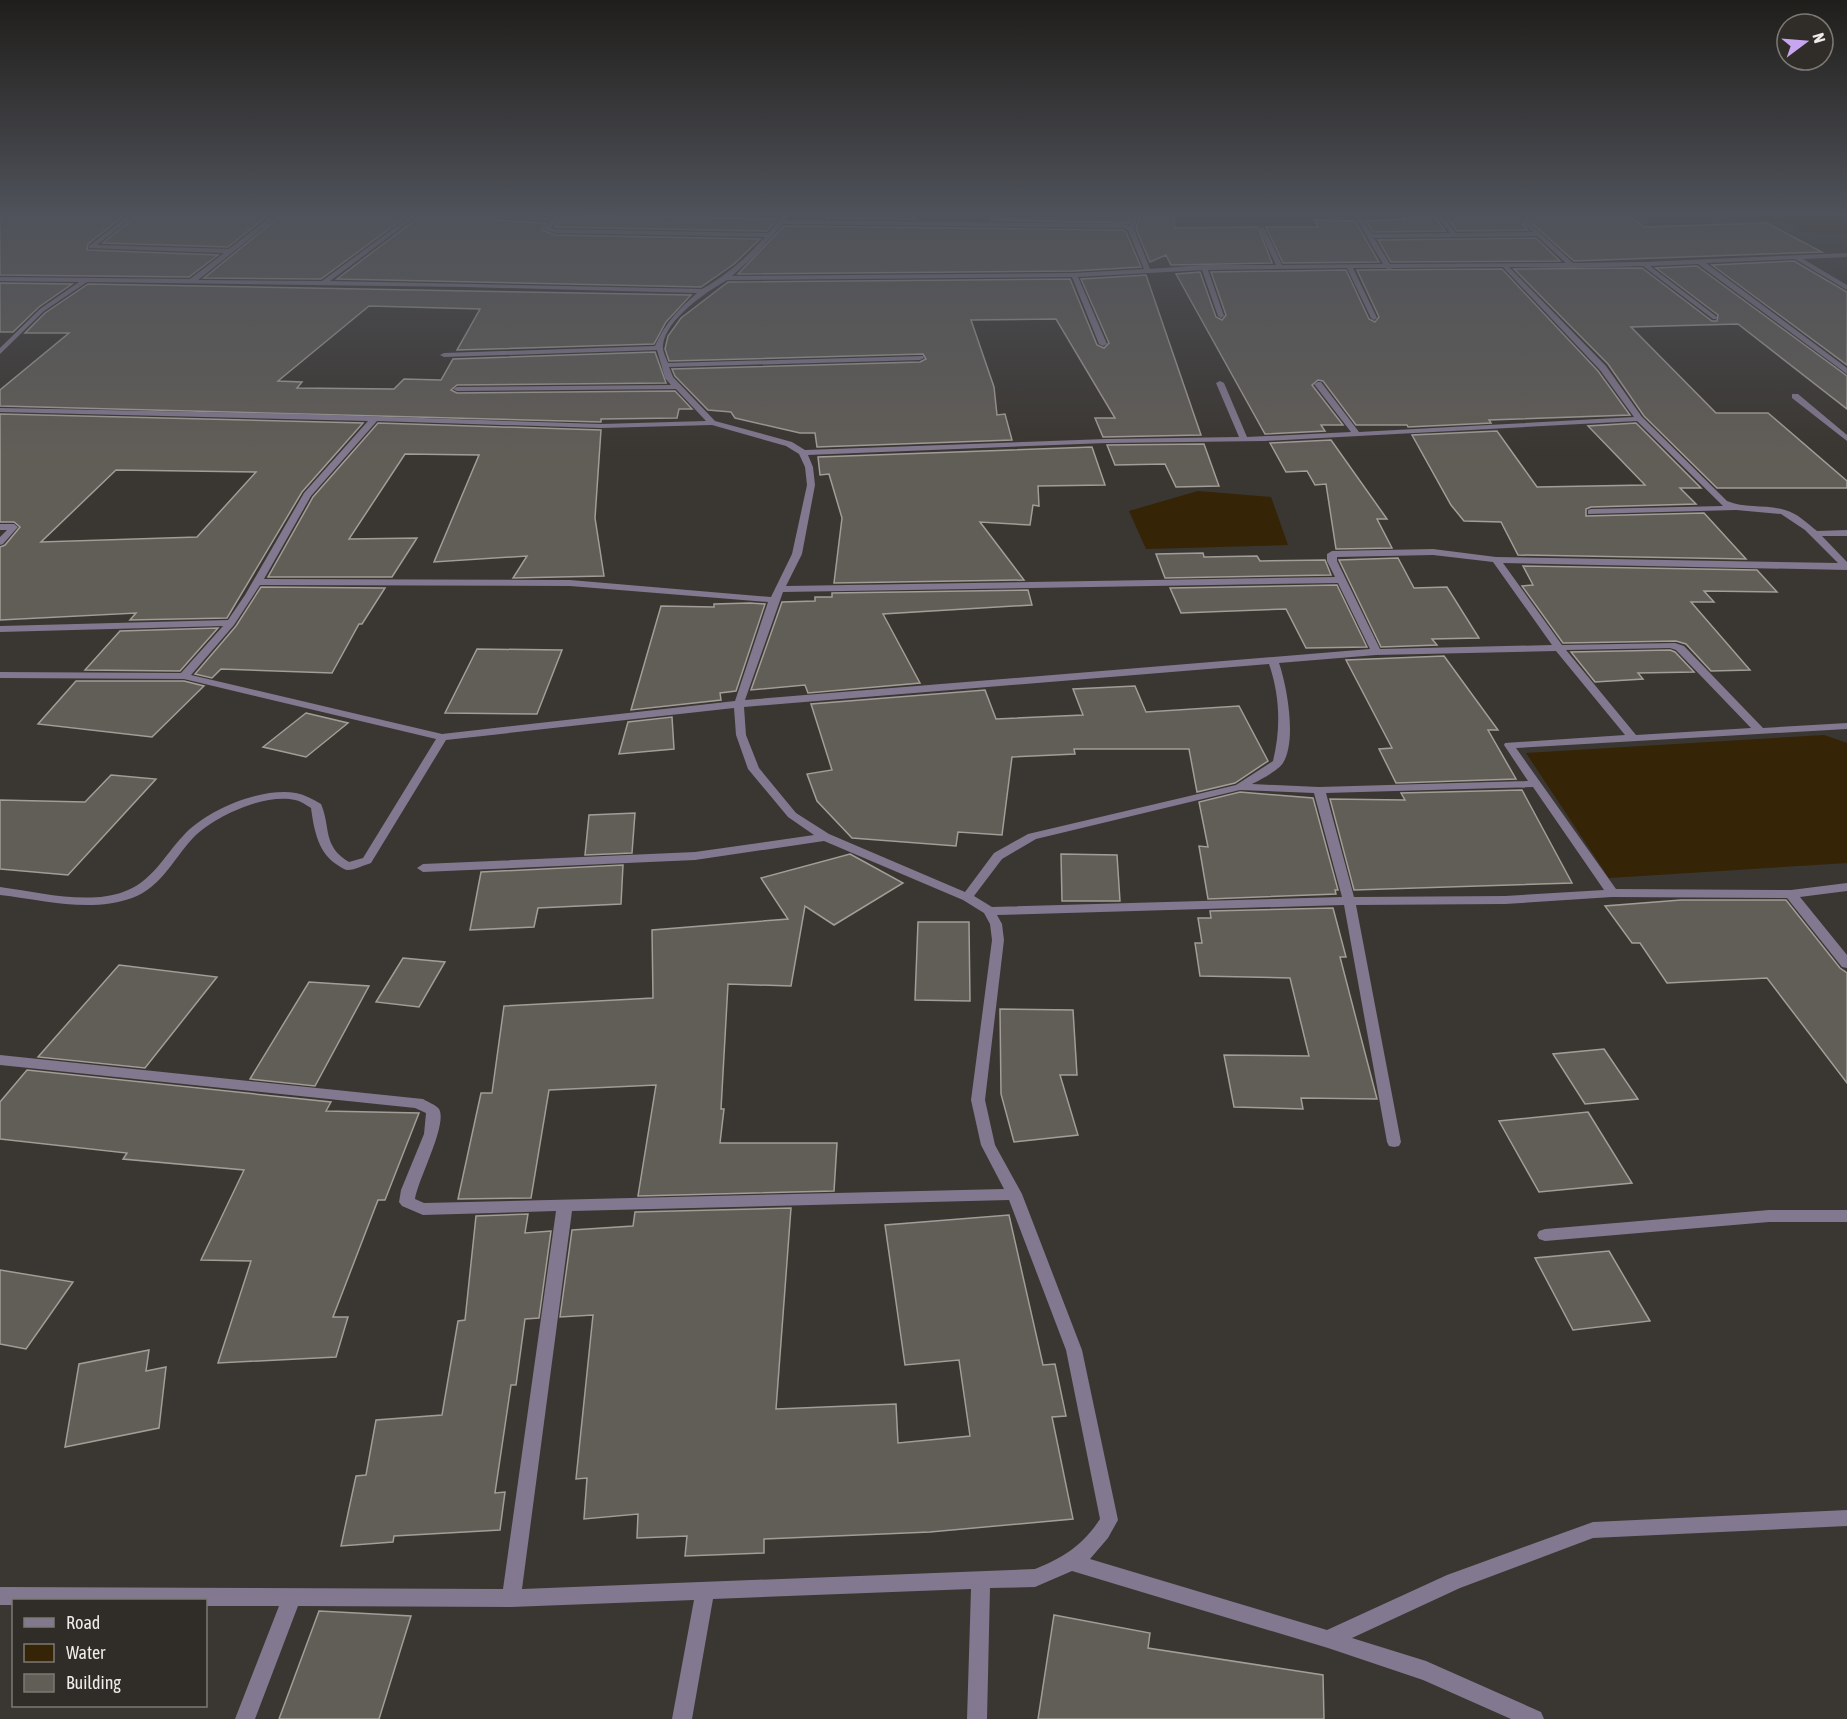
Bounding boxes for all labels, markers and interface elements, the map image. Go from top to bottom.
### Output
north arrow [1775,12,1835,72]
text: N [1809,31,1829,45]
legend [12,1599,207,1707]
text: Road [66,1612,100,1633]
text: Water [66,1642,106,1663]
text: Building [66,1672,121,1693]

